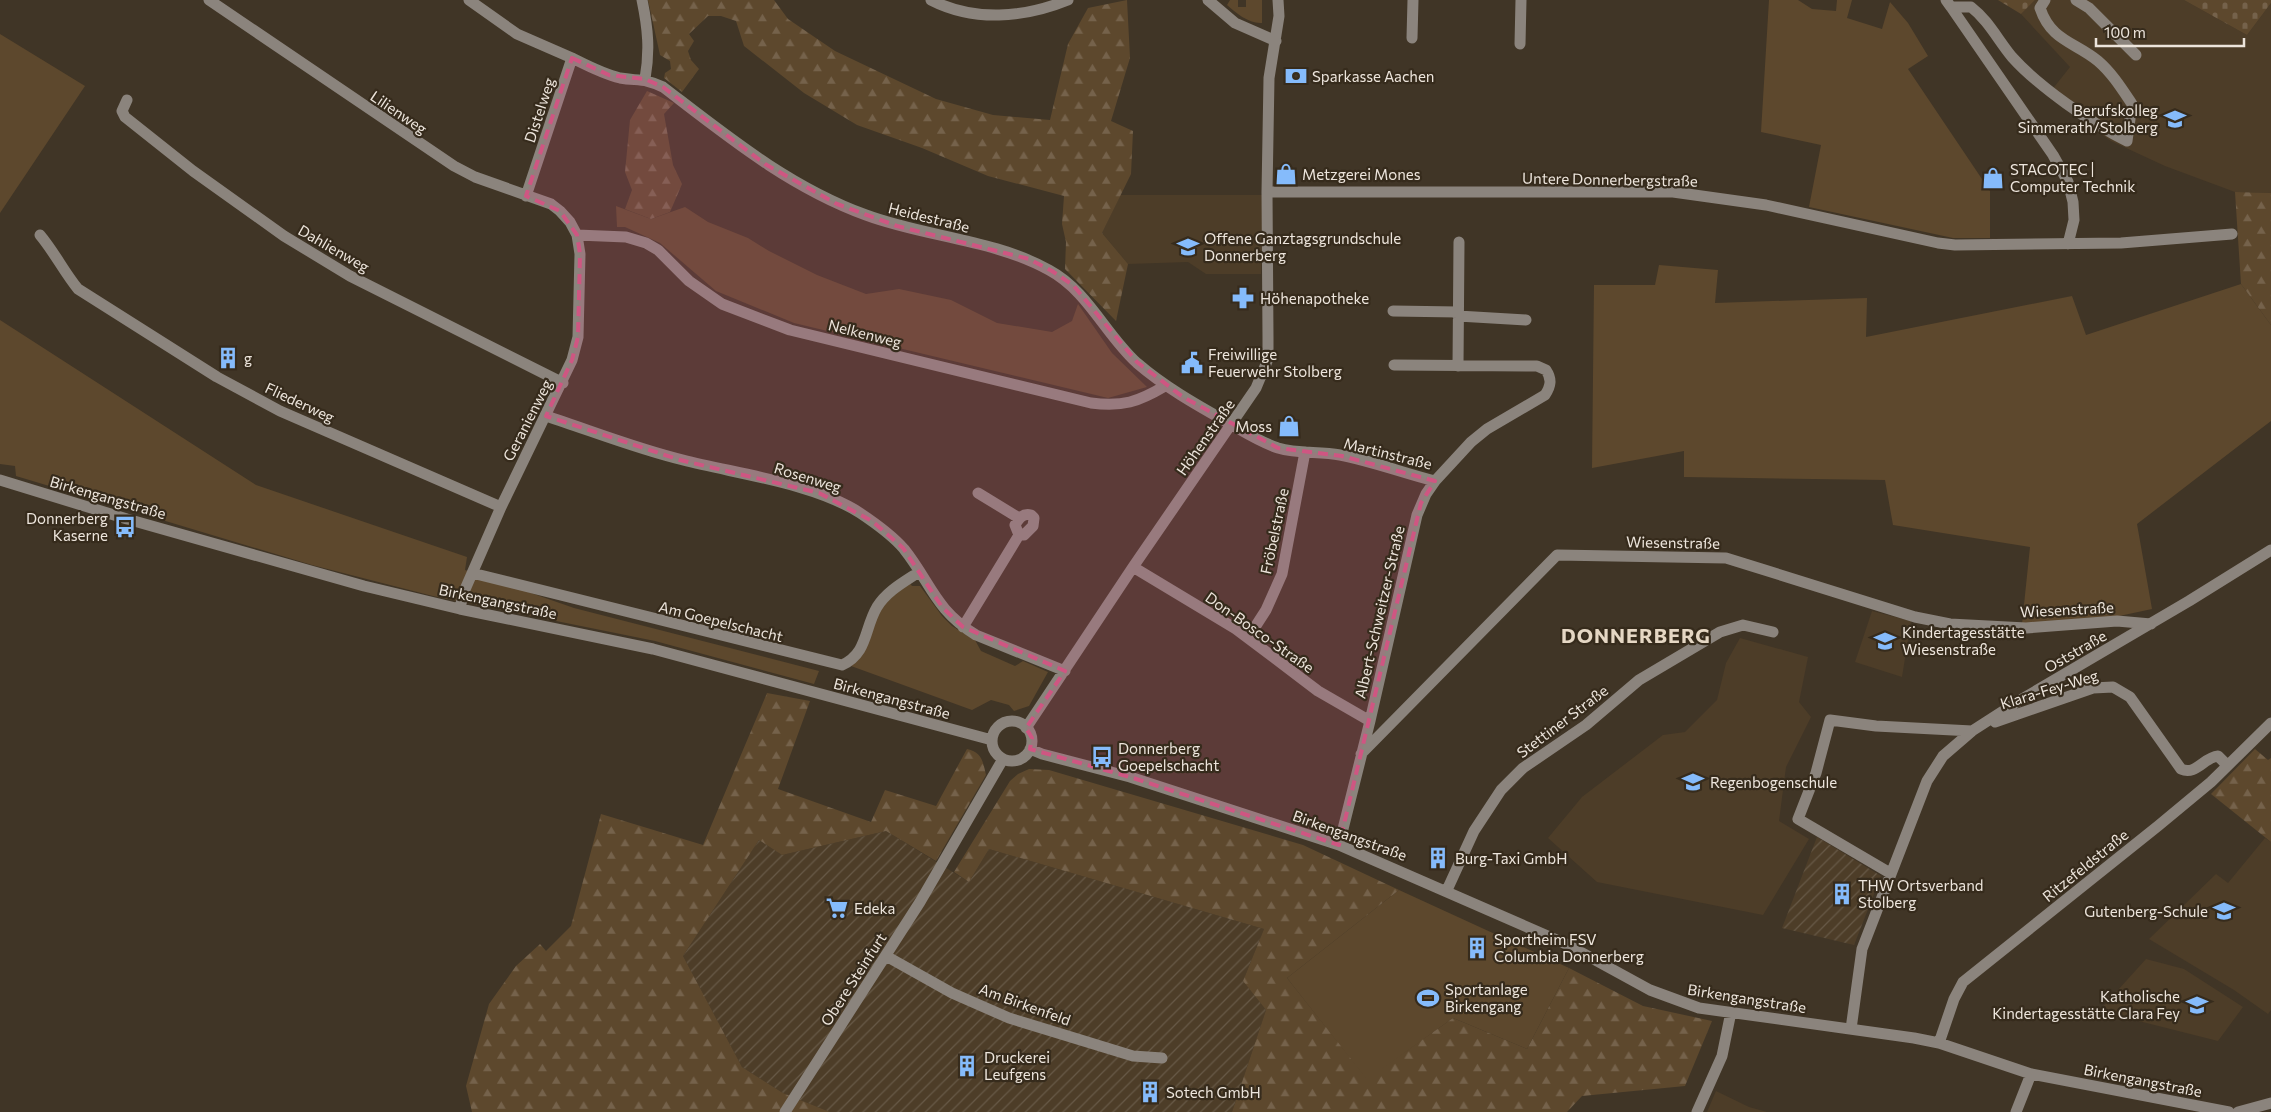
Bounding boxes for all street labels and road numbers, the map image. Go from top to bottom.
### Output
street label: Distelweg [520,75,558,145]
street label: Lilienweg [367,87,431,137]
street label: Untere Donnerbergstraße [1522,168,1698,190]
street label: Heidestraße [886,198,972,236]
street label: Dahlienweg [295,220,373,276]
street label: Nelkenweg [826,315,904,351]
street label: Geranienweg [499,376,555,464]
street label: Fliederweg [262,378,338,426]
street label: Höhenstraße [1172,395,1238,479]
street label: Martinstraße [1342,433,1434,473]
street label: Rosenweg [772,458,844,496]
street label: Birkengangstraße [48,472,168,522]
street label: Fröbelstraße [1256,486,1292,576]
street label: Albert-Schweitzer-Straße [1350,524,1408,700]
street label: Wiesenstraße [1626,532,1720,552]
street label: Birkengangstraße [437,580,559,622]
street label: Don-Bosco-Straße [1202,588,1318,676]
street label: Am Goepelschacht [657,597,785,645]
street label: Wiesenstraße [2020,598,2115,620]
street label: Oststraße [2041,626,2109,676]
street label: Klara-Fey-Weg [1998,666,2100,712]
street label: Birkengangstraße [832,674,952,722]
street label: Stettiner Straße [1513,681,1611,761]
street label: Birkengangstraße [1291,806,1410,864]
street label: Ritzefeldstraße [2039,825,2131,905]
street label: Obere Steinfurt [816,929,890,1029]
street label: Am Birkenfeld [977,979,1073,1029]
street label: Birkengangstraße [1686,980,1808,1016]
street label: Birkengangstraße [2082,1060,2204,1100]

